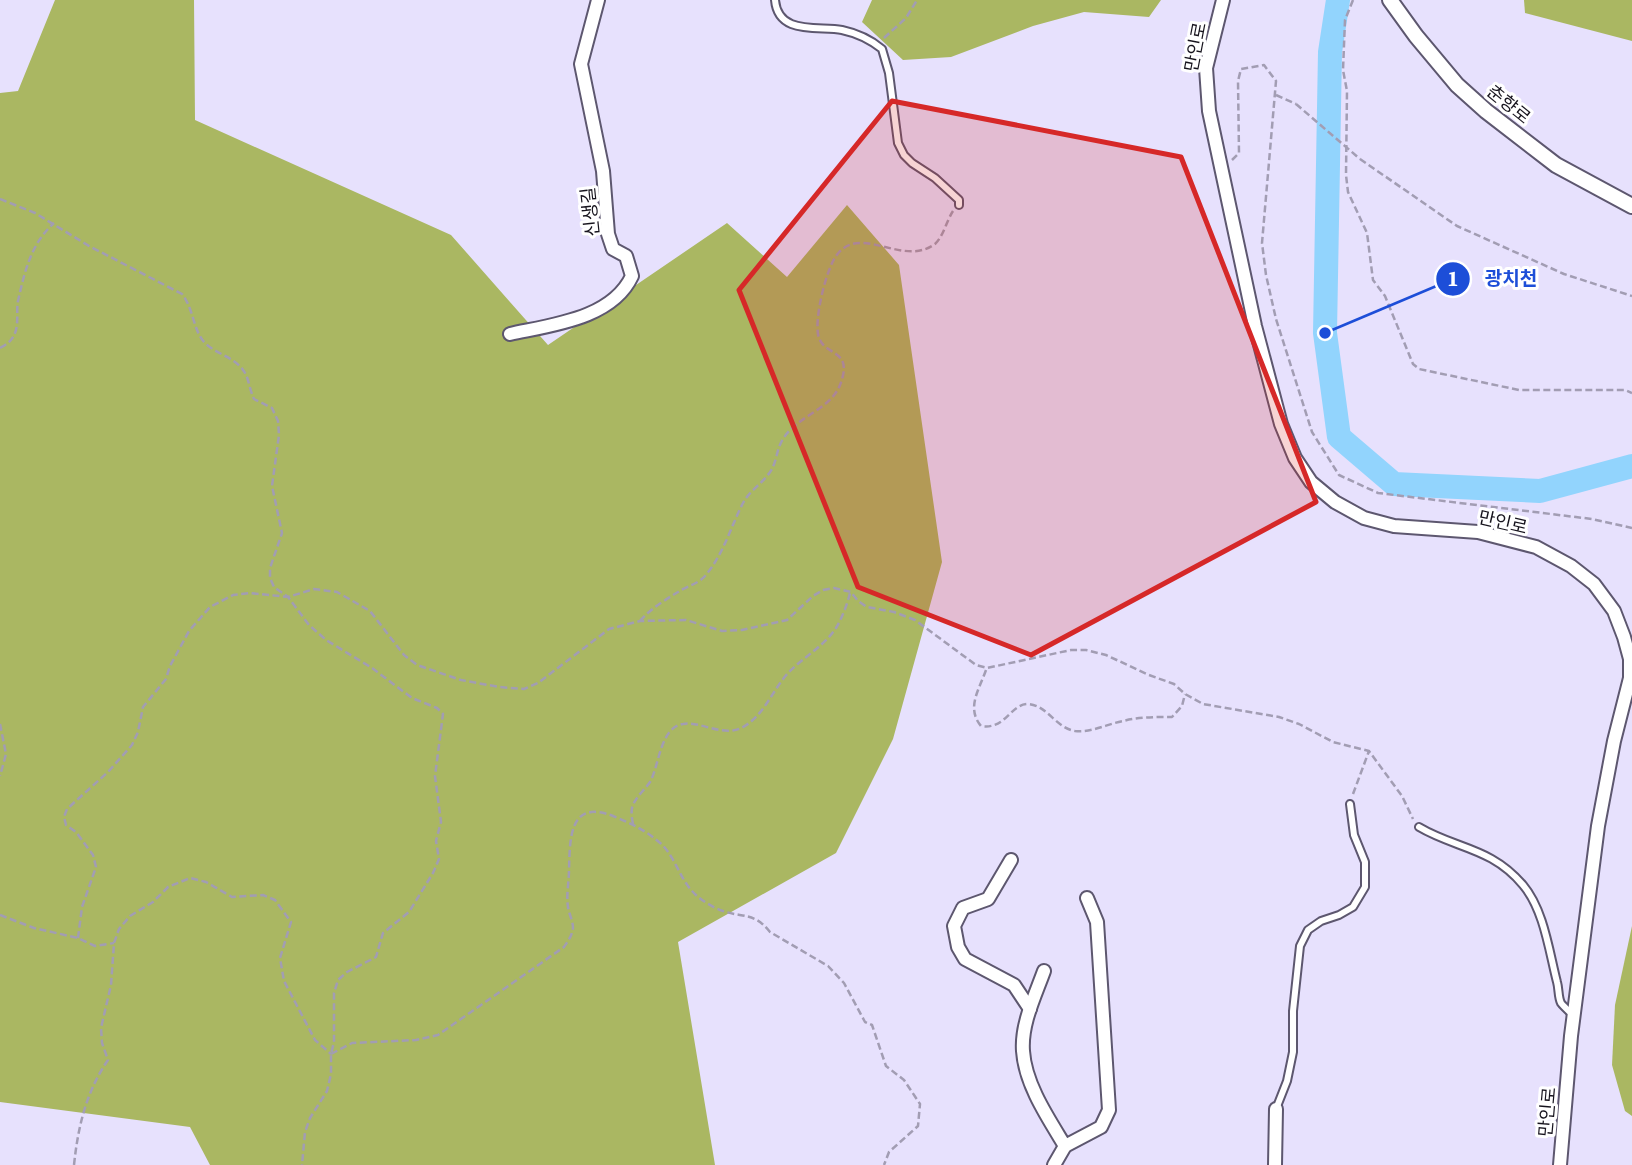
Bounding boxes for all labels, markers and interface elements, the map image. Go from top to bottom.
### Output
street label: 만인로 [1178,20,1212,74]
street label: 춘향로 [1482,79,1536,129]
street label: 신생길 [575,186,605,238]
callout: 광치천 [1436,259,1551,299]
text: 1 [1447,264,1459,293]
text: 광치천 [1485,265,1537,291]
street label: 만인로 [1476,504,1530,540]
street label: 만인로 [1532,1086,1562,1138]

